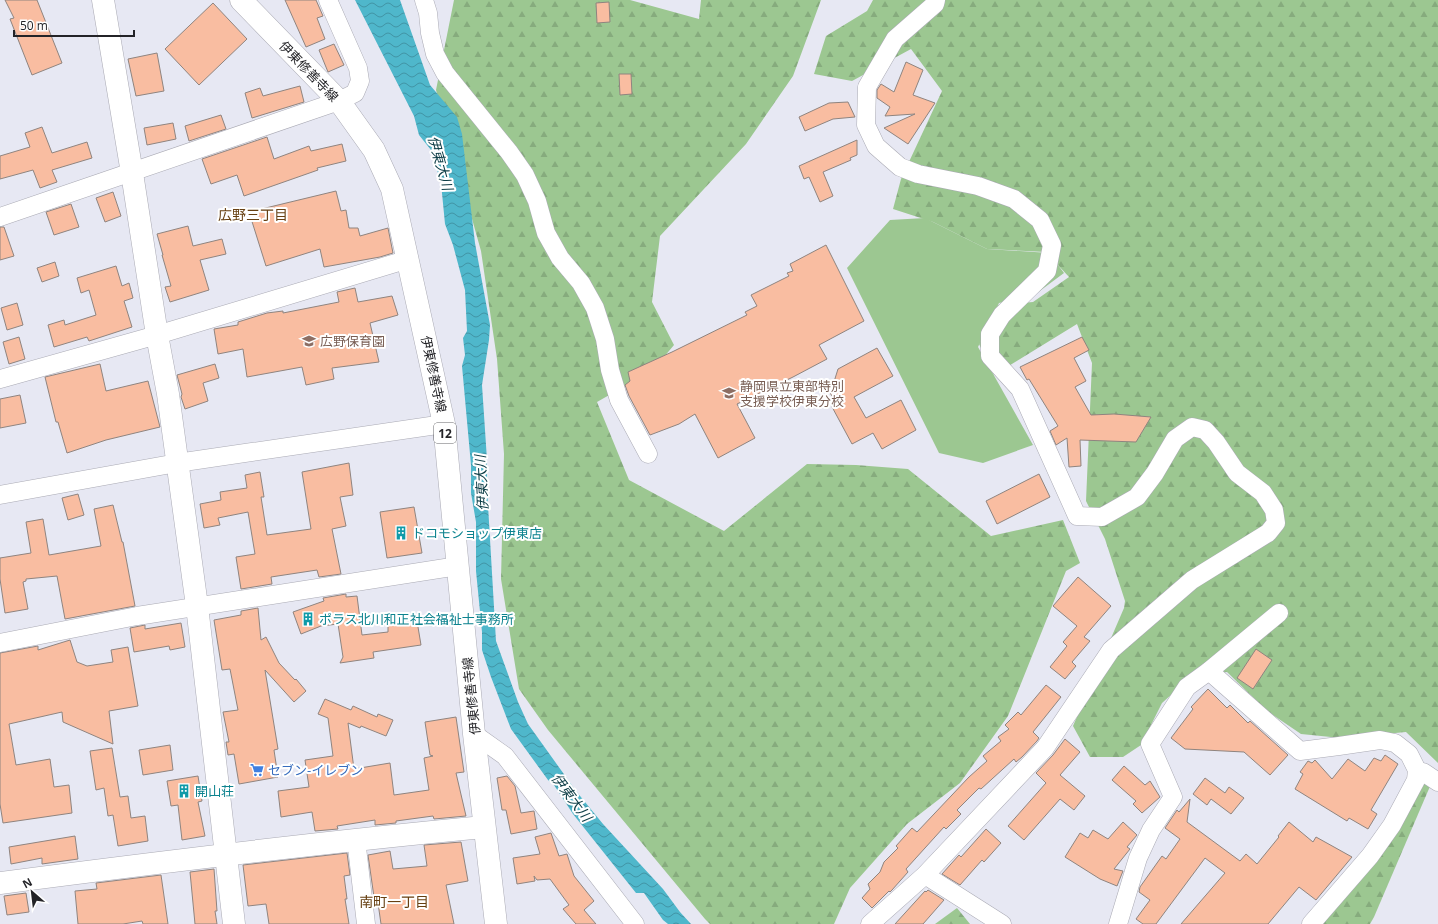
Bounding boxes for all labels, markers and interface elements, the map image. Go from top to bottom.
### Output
scale bar [14,12,134,38]
text: 50 m [20,17,48,34]
street label: 伊東修善寺線 [275,37,343,105]
water label: 伊東大川 [424,133,458,194]
district label: 広野三丁目 [218,205,288,224]
place label: 広野保育園 [320,332,385,350]
school or university icon: 広野保育園 [301,333,317,349]
street label: 伊東修善寺線 [417,334,451,414]
place label: 静岡県立東部特別 支援学校伊東分校 [740,377,844,410]
school or university icon: 静岡県立東部特別 支援学校伊東分校 [721,385,737,401]
road number: 12 [434,423,456,443]
water label: 伊東大川 [470,453,492,511]
place label: ドコモショップ伊東店 [412,524,542,542]
building icon: ドコモショップ伊東店 [393,525,409,541]
place label: ポラス北川和正社会福祉士事務所 [319,610,514,628]
building icon: ポラス北川和正社会福祉士事務所 [300,611,316,627]
street label: 伊東修善寺線 [458,656,484,736]
place label: セブン-イレブン [268,761,363,779]
supermarket icon: セブン-イレブン [249,762,265,778]
water label: 伊東大川 [548,769,598,827]
place label: 開山荘 [195,782,234,800]
building icon: 開山荘 [176,783,192,799]
north arrow [12,872,52,912]
text: N [20,874,35,891]
district label: 南町一丁目 [359,892,429,911]

